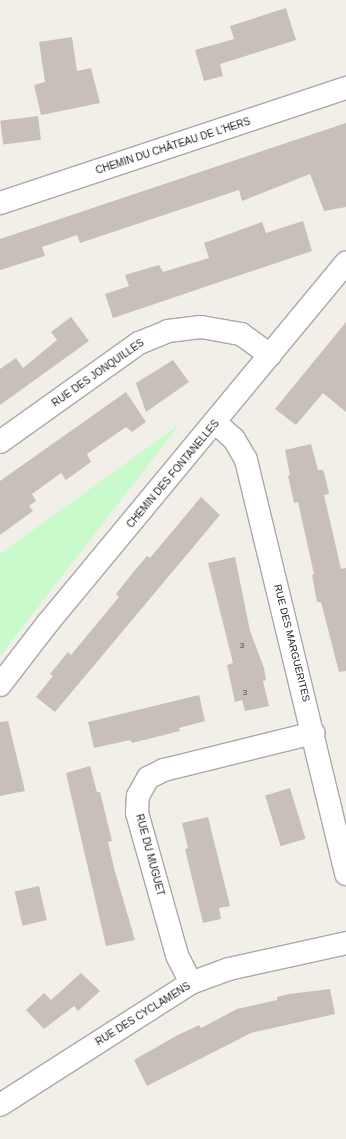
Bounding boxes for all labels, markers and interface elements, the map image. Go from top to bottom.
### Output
street label: CHEMIN DU CHÂTEAU DE L'HERS [94,115,252,177]
street label: RUE DES JONQUILLES [50,337,146,409]
street label: CHEMIN DES FONTANELLES [124,418,222,530]
street label: RUE DES MARGUERITES [272,583,312,703]
house number: 3 [240,641,244,651]
house number: 3 [243,688,247,698]
street label: RUE DU MUGUET [133,813,167,897]
street label: RUE DES CYCLAMENS [93,980,193,1048]

